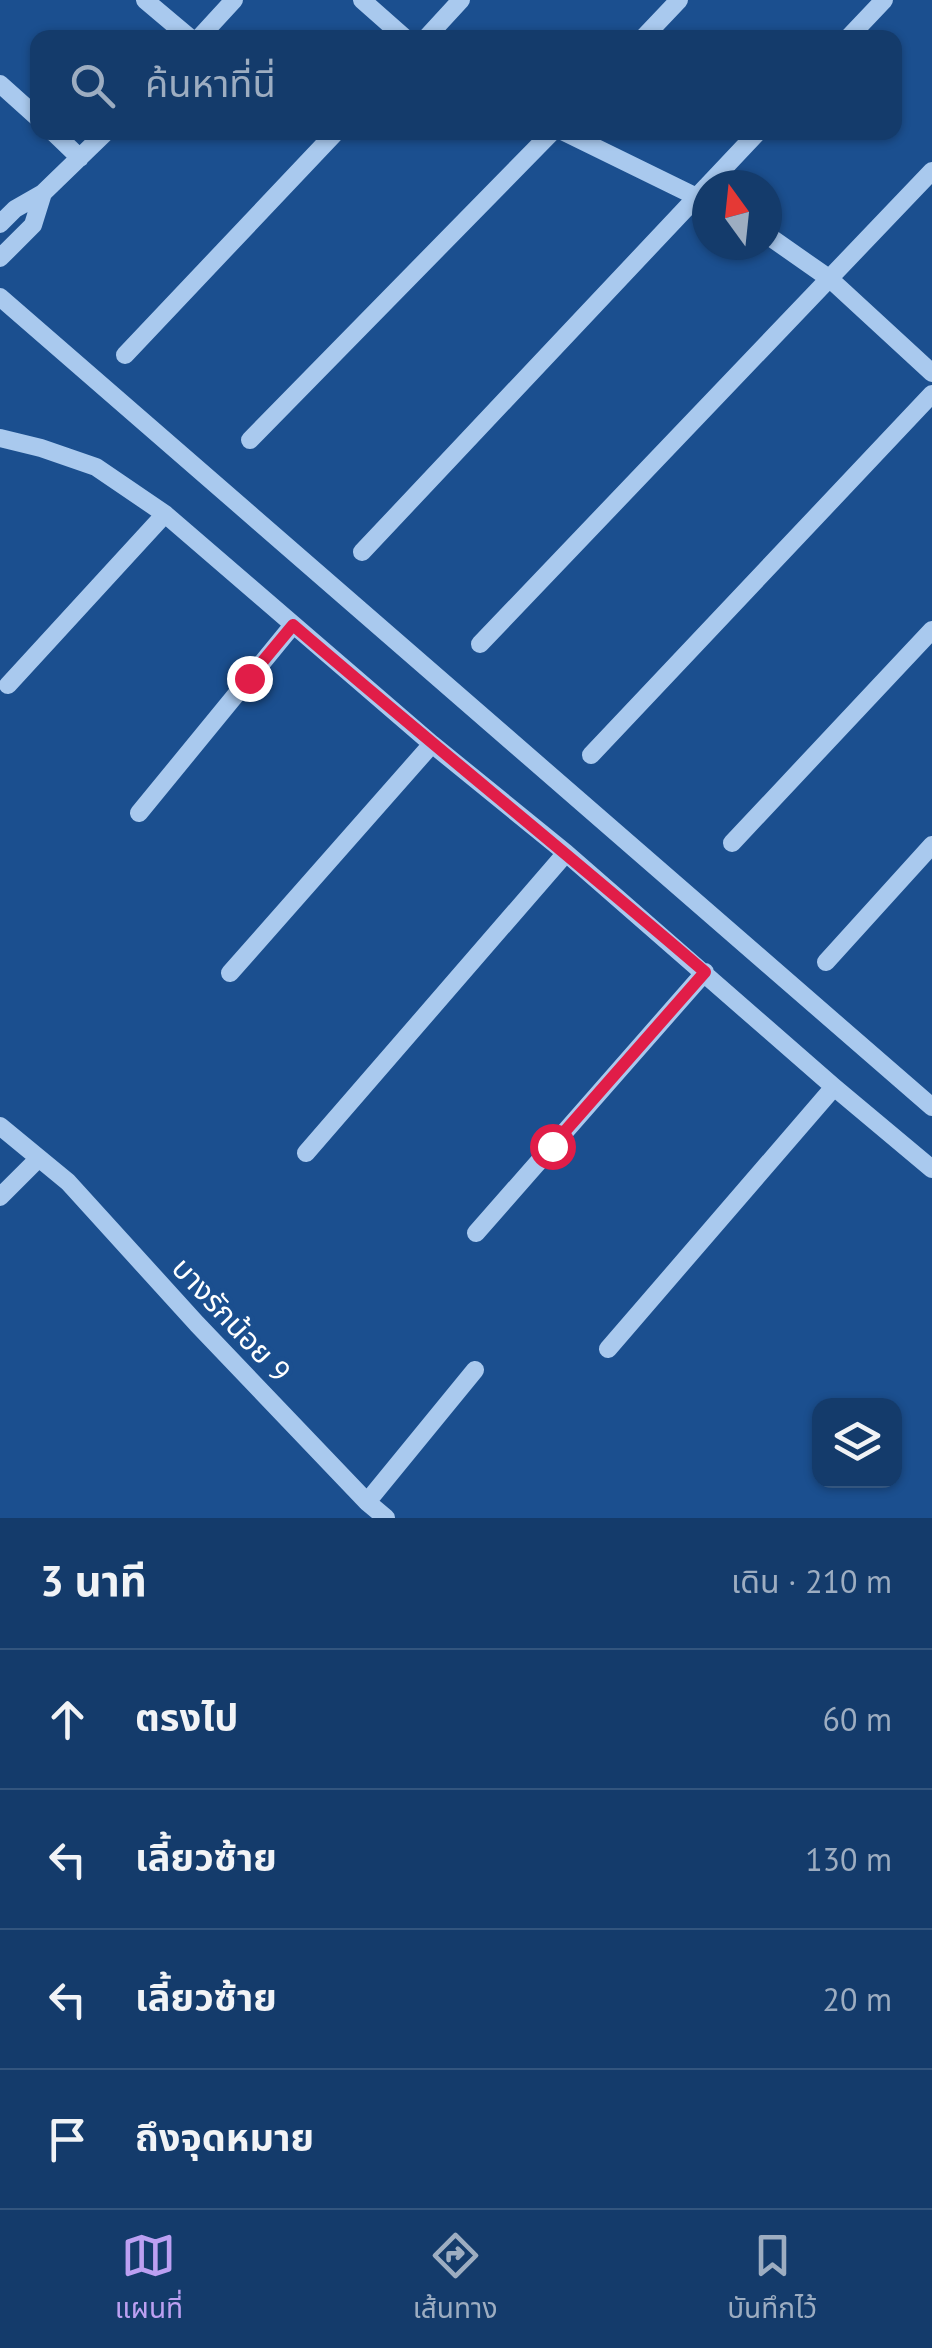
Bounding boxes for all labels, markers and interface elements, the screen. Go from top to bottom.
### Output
search box [30,30,902,140]
icon: search [65,58,120,113]
text: ค้นหาที่นี่ [145,58,276,107]
north arrow [692,170,782,260]
route end [227,656,273,702]
route start [530,1124,576,1170]
street label: บางรักน้อย 9 [164,1248,300,1390]
map controls [812,1398,902,1488]
button: layers [812,1398,902,1488]
text: 3 นาที [40,1553,147,1608]
text: เดิน · 210 m [731,1560,892,1602]
icon: ahead [40,1692,95,1747]
text: ตรงไป [135,1692,238,1741]
text: 60 m [823,1698,892,1740]
icon: left [40,1832,95,1887]
text: เลี้ยวซ้าย [135,1832,277,1881]
text: 130 m [805,1838,892,1880]
icon: left [40,1972,95,2027]
text: เลี้ยวซ้าย [135,1972,277,2021]
text: 20 m [823,1978,892,2020]
icon: arrive [40,2112,95,2167]
text: ถึงจุดหมาย [135,2112,314,2161]
tab: แผนที่ [115,2228,183,2331]
tab: เส้นทาง [413,2228,497,2331]
tab: บันทึกไว้ [727,2228,817,2331]

